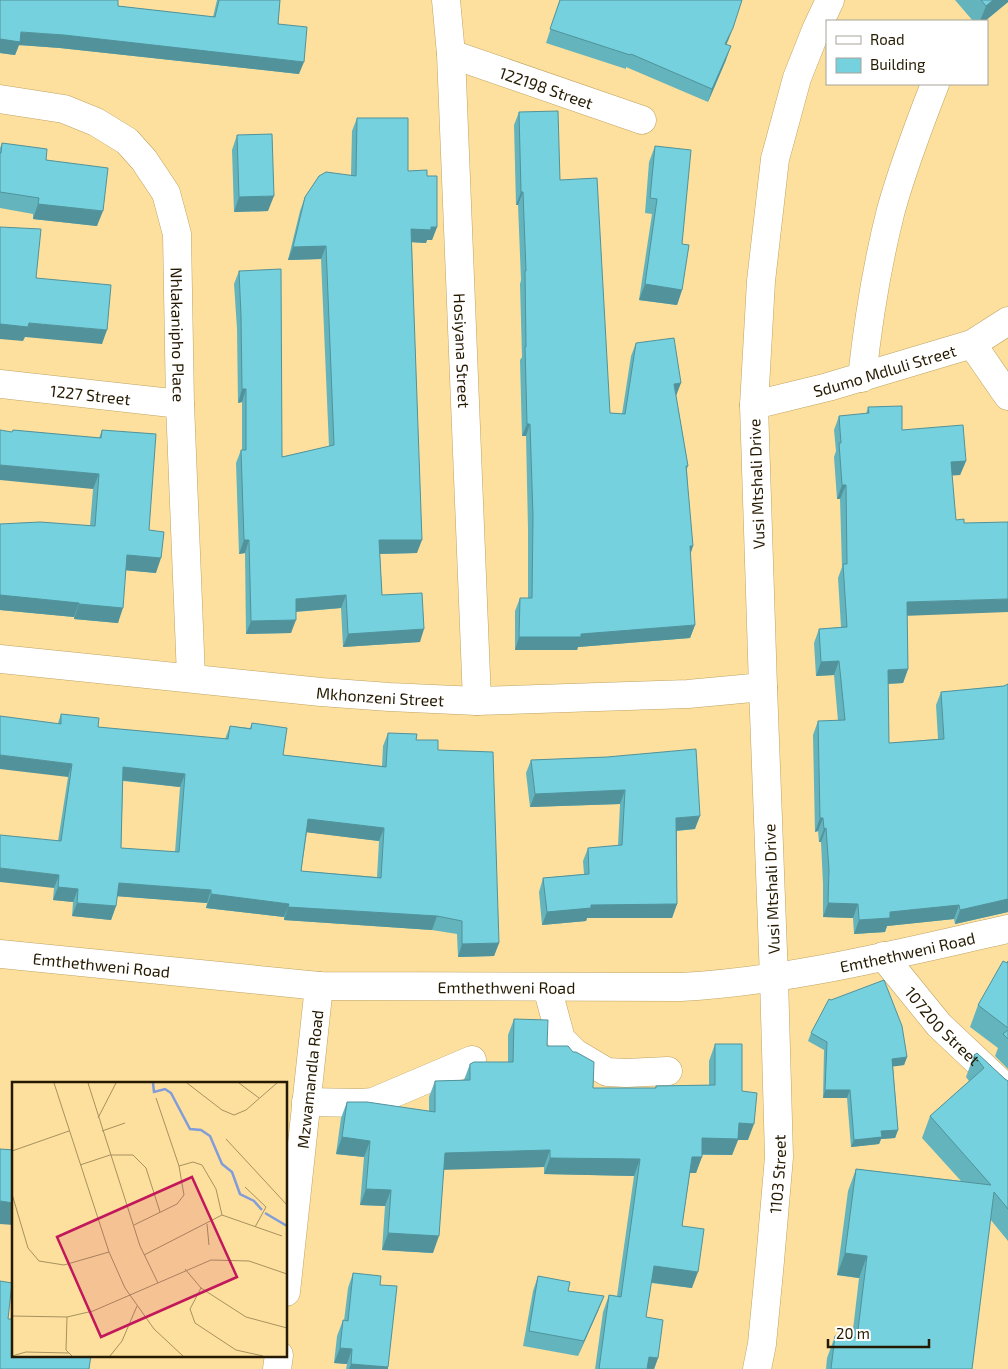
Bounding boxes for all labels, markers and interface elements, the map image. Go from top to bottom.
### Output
legend [826,20,988,85]
text: Road [870,30,905,48]
text: Building [870,55,926,73]
street label: 122198 Street [497,62,596,112]
street label: Nhlakanipho Place [168,267,189,402]
street label: Hosiyana Street [451,293,475,409]
street label: Sdumo Mdluli Street [811,340,958,400]
street label: 1227 Street [49,380,132,408]
street label: Vusi Mtshali Drive [744,418,768,550]
street label: Mkhonzeni Street [316,682,444,709]
street label: Vusi Mtshali Drive [759,823,783,955]
street label: Emthethweni Road [838,927,977,975]
street label: Emthethweni Road [32,948,171,981]
street label: Emthethweni Road [437,977,575,996]
street label: 107200 Street [902,982,984,1069]
street label: Mzwamandla Road [292,1009,326,1150]
inset map [12,1082,288,1356]
street label: 1103 Street [765,1134,789,1215]
scale bar [828,1316,929,1348]
text: 20 m [836,1324,870,1342]

